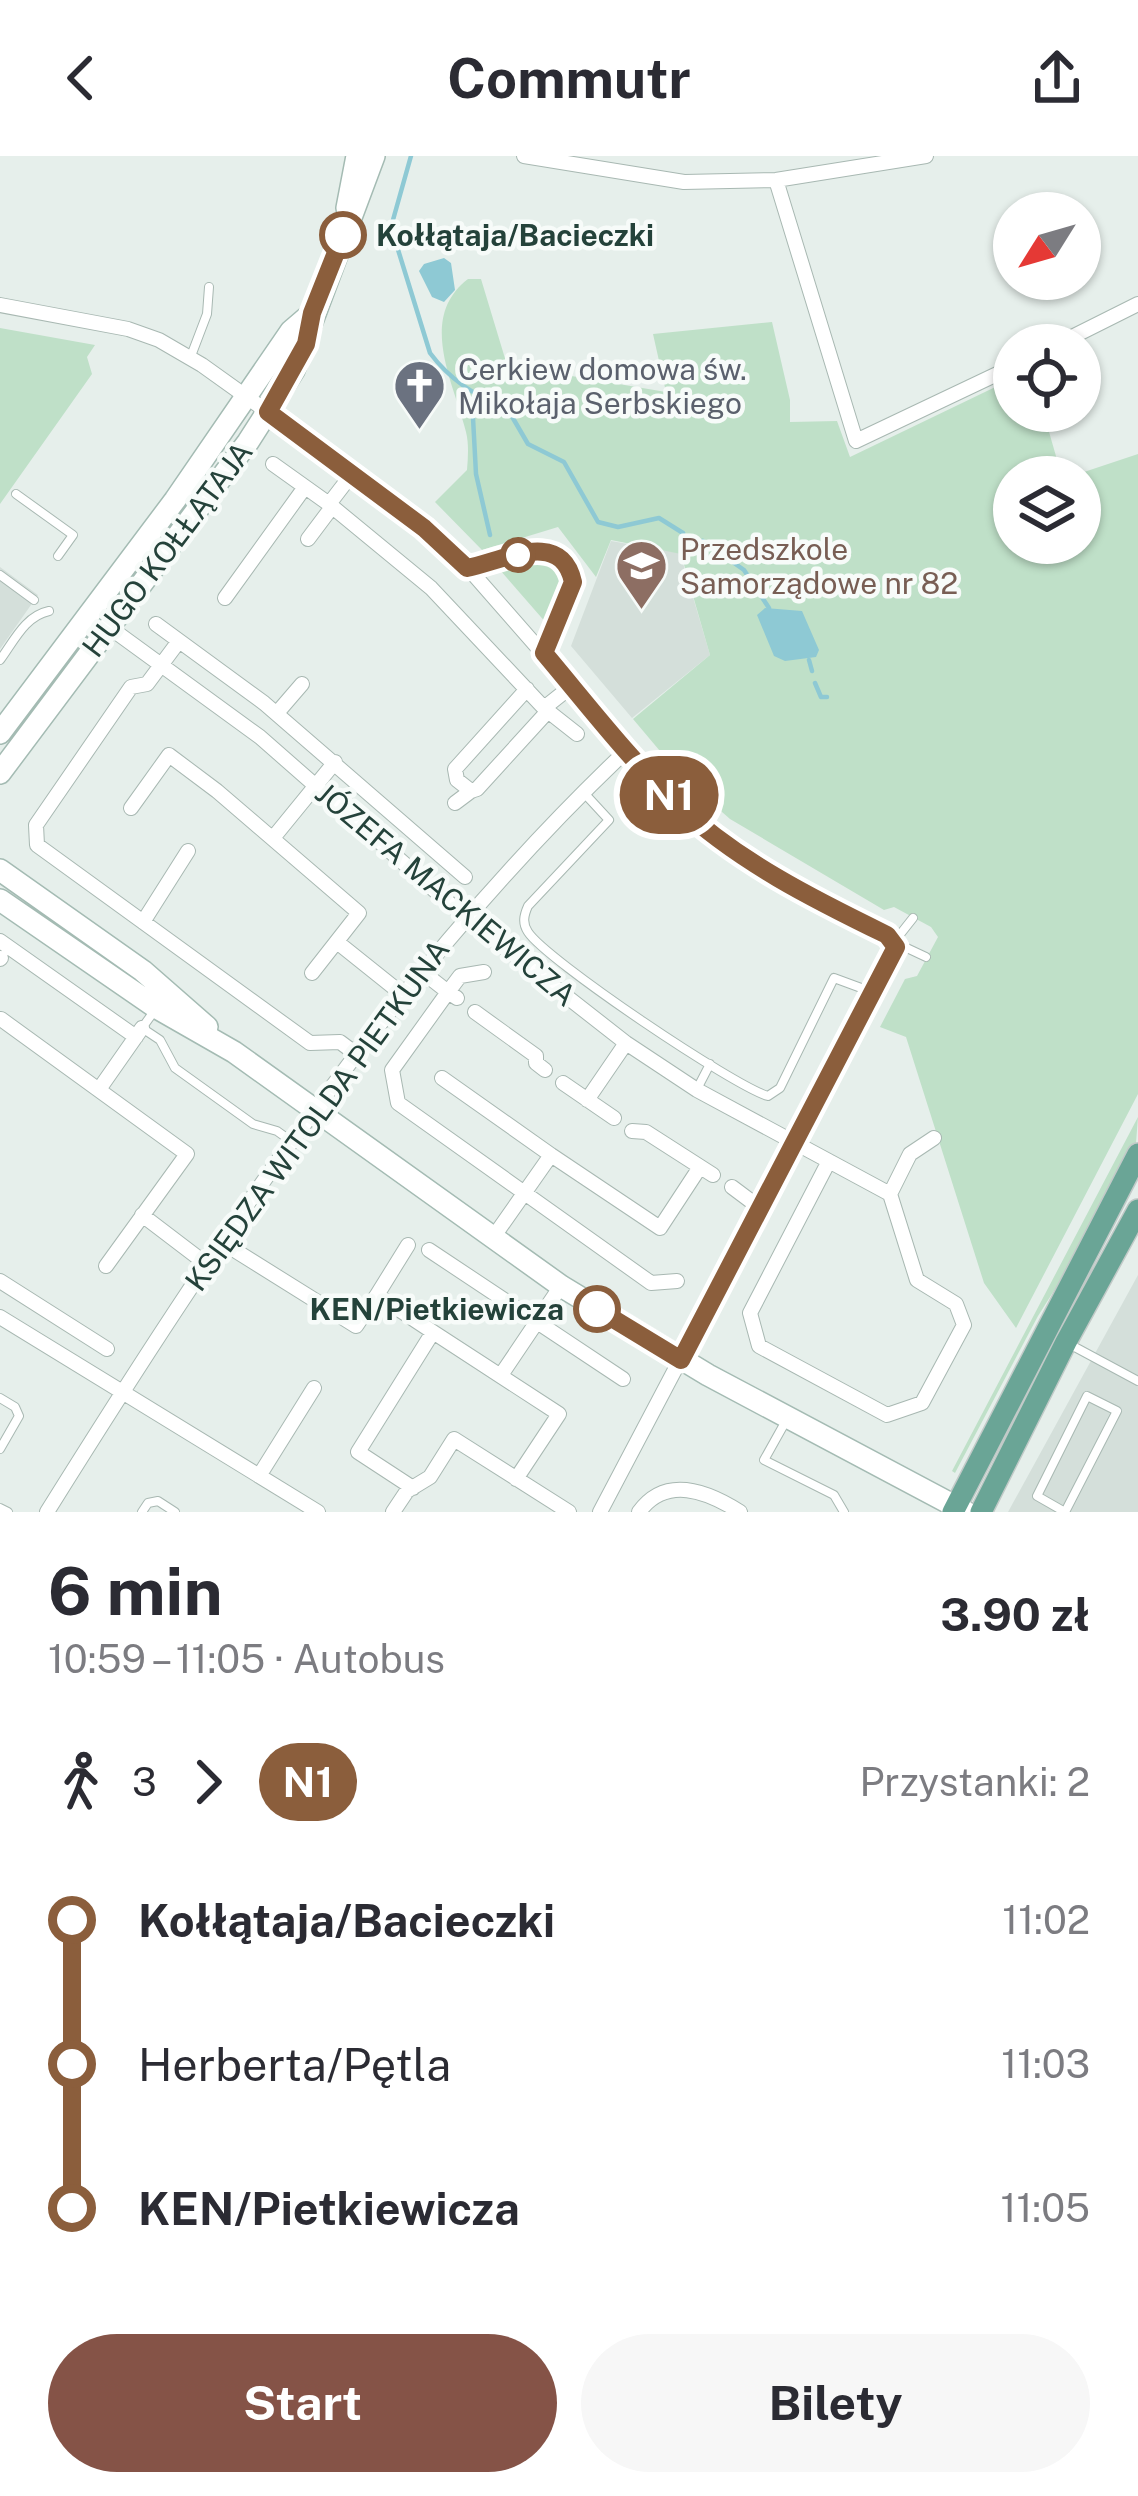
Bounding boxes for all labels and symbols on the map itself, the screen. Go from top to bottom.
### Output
north arrow [993,192,1101,300]
marker: Kołłątaja/Bacieczki [321,213,365,257]
place label: Kołłątaja/Bacieczki [376,217,654,253]
place label: Cerkiew domowa św. Mikołaja Serbskiego [458,351,747,421]
church icon: Cerkiew domowa św. Mikołaja Serbskiego [391,358,447,432]
street label: HUGO KOŁŁĄTAJA [74,434,260,664]
place label: Przedszkole Samorządowe nr 82 [680,531,958,601]
school or university icon: Przedszkole Samorządowe nr 82 [613,538,669,612]
unlabelled marker [502,539,534,571]
line badge: N1 [615,756,723,834]
street label: JÓZEFA MACKIEWICZA [309,775,583,1013]
street label: KSIĘDZA WITOLDA PIETKUNA [177,932,457,1298]
marker: KEN/Pietkiewicza [575,1287,619,1331]
place label: KEN/Pietkiewicza [309,1291,564,1327]

